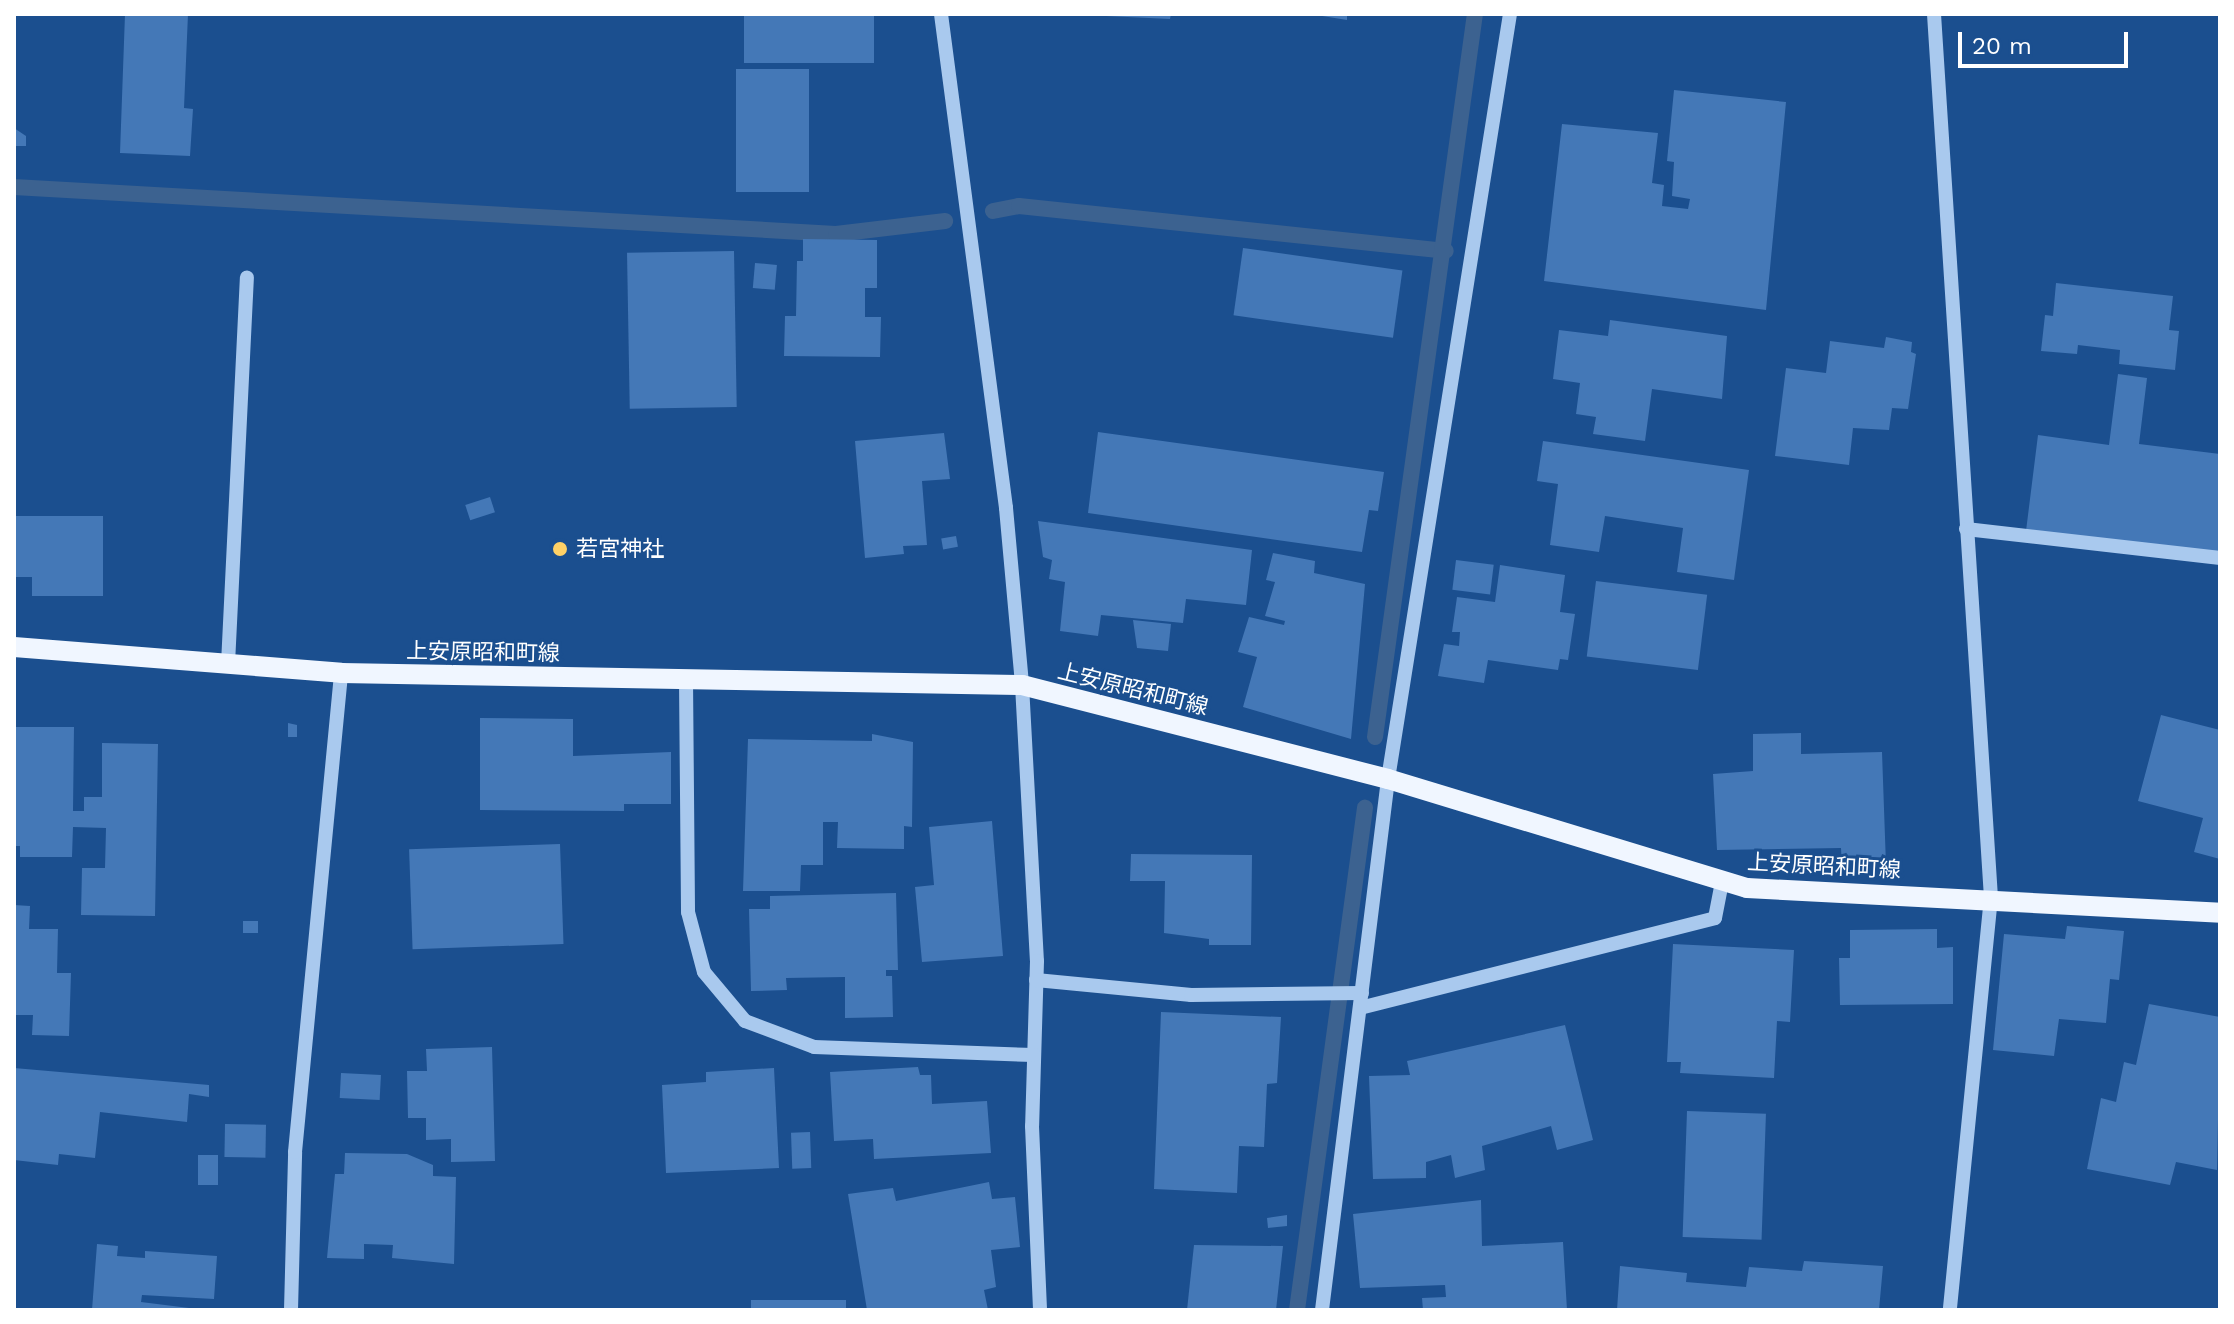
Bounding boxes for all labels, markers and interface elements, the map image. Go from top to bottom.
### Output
scale bar [1962,16,2132,66]
text: 20 m [1972,32,2032,60]
place label: 若宮神社 [576,536,664,562]
marker: 若宮神社 [551,540,569,558]
street label: 上安原昭和町線 [406,637,560,667]
street label: 上安原昭和町線 [1055,658,1211,720]
street label: 上安原昭和町線 [1746,849,1902,883]

